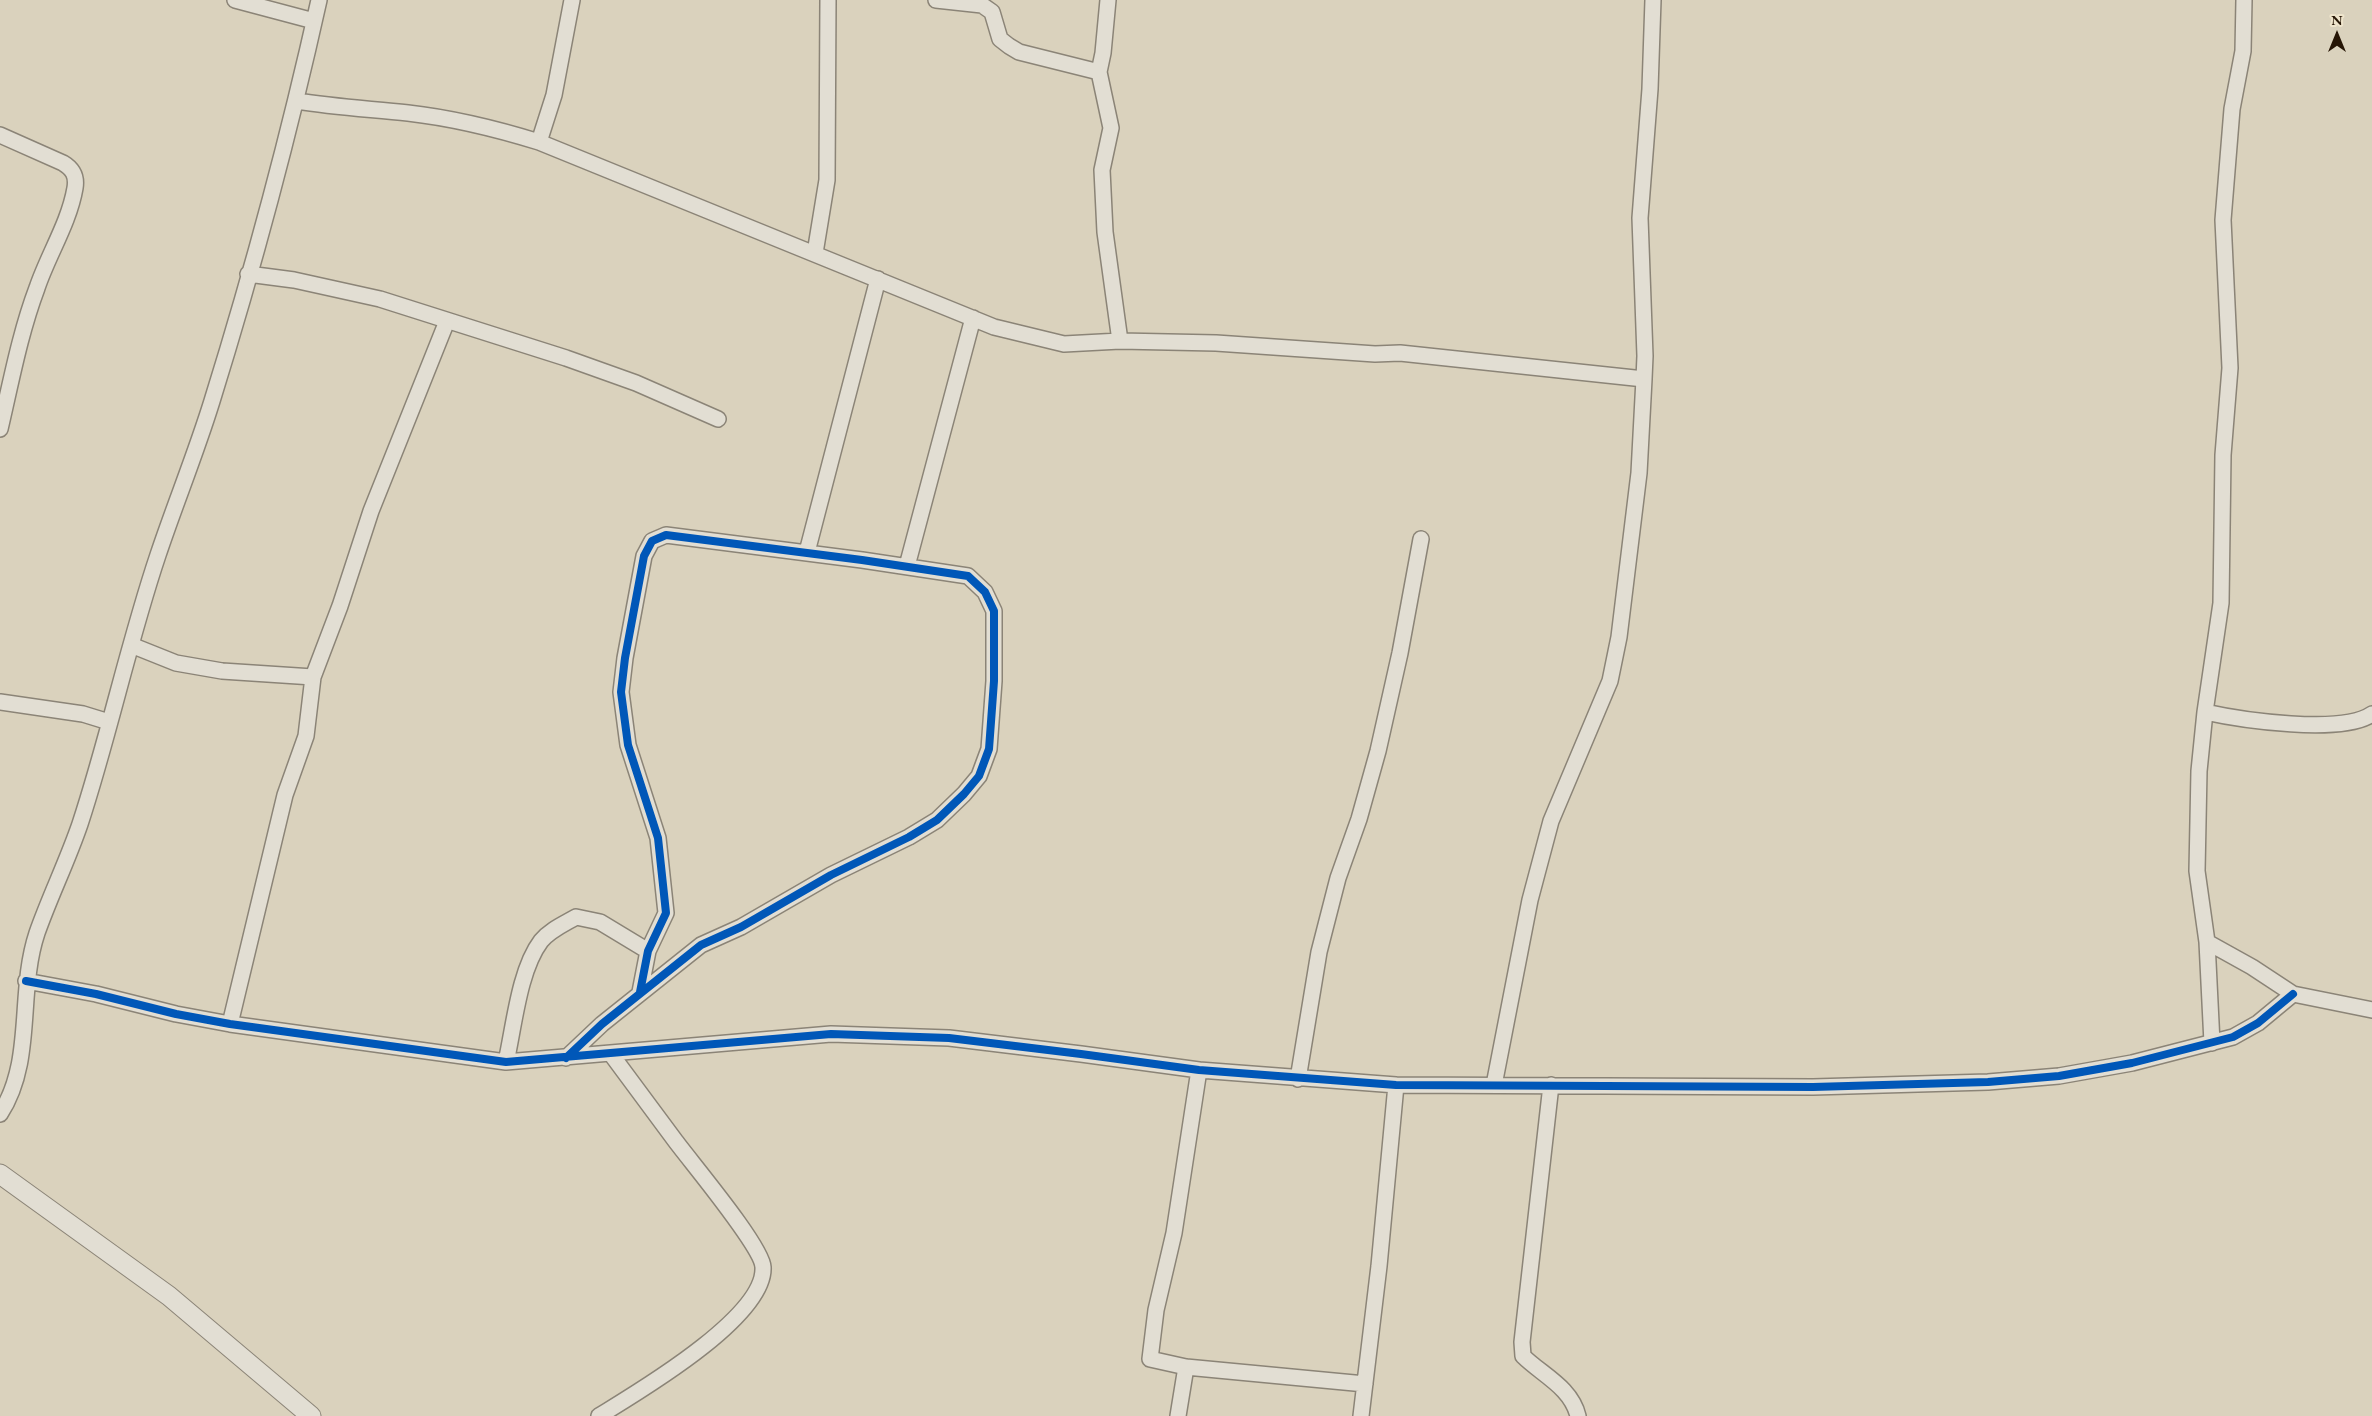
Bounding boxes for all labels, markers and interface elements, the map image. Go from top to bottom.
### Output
north arrow [2312,10,2362,60]
text: N [2331,11,2343,29]

